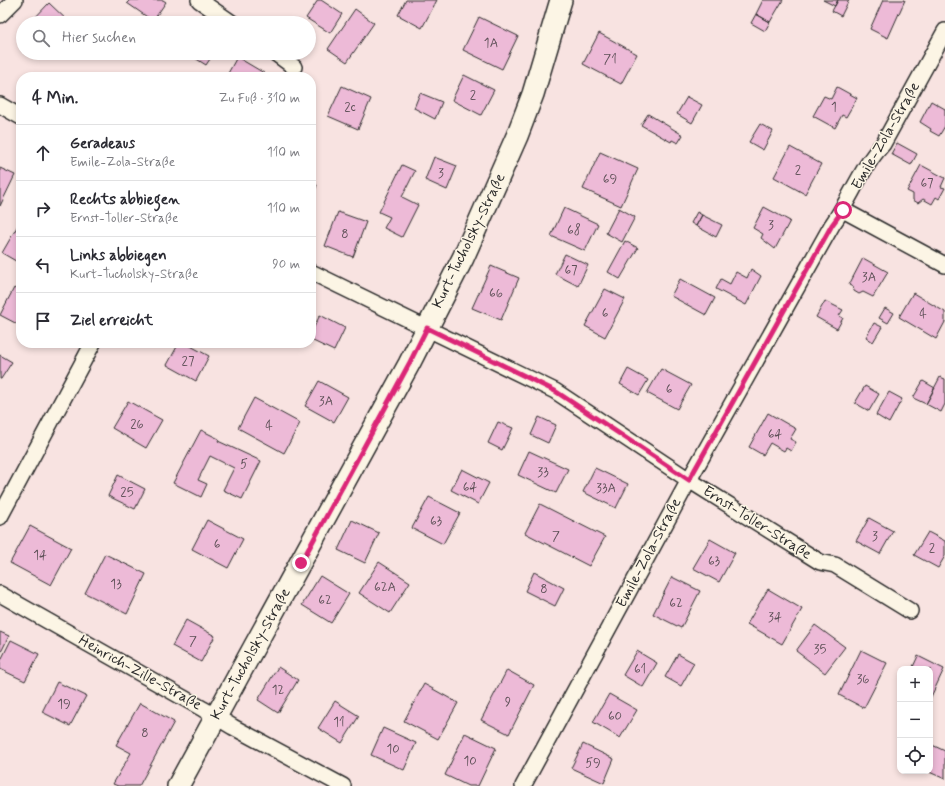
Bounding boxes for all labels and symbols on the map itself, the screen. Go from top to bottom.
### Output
house number: 1A [484,35,498,52]
house number: 71 [603,51,617,68]
street label: Emile-Zola-Straße [847,78,925,194]
house number: 2 [470,87,477,104]
house number: 2c [344,99,356,116]
house number: 1 [831,99,837,116]
house number: 2 [795,162,802,179]
house number: 3 [438,165,444,182]
street label: Kurt-Tucholsky-Straße [428,170,510,312]
house number: 69 [603,171,617,188]
house number: 67 [920,175,934,192]
route start [834,201,852,219]
house number: 3 [768,217,774,234]
house number: 68 [567,222,581,239]
house number: 8 [341,226,349,243]
house number: 67 [564,262,578,279]
house number: 3A [862,269,876,286]
house number: 66 [489,285,503,302]
house number: 6 [602,305,609,322]
house number: 4 [919,306,927,323]
house number: 27 [182,353,195,370]
house number: 6 [666,381,673,398]
house number: 3A [319,393,333,410]
house number: 26 [130,416,144,433]
house number: 4 [265,418,273,435]
house number: 64 [768,426,782,443]
house number: 5 [240,456,248,473]
house number: 33 [537,464,549,481]
house number: 64 [463,479,477,496]
house number: 33A [596,480,616,497]
street label: Ernst-Toller-Straße [699,481,815,565]
house number: 25 [120,484,134,501]
street label: Emile-Zola-Straße [612,495,686,611]
house number: 63 [430,513,443,530]
house number: 7 [552,528,560,545]
house number: 3 [872,528,878,545]
house number: 6 [214,536,221,553]
house number: 2 [929,540,936,557]
house number: 14 [33,547,47,564]
house number: 63 [708,553,721,570]
route end [292,554,310,572]
house number: 13 [110,576,122,593]
house number: 62A [374,579,396,596]
house number: 8 [540,581,548,598]
street label: Kurt-Tucholsky-Straße [206,584,296,724]
house number: 62 [318,592,332,609]
house number: 62 [669,595,683,612]
house number: 34 [768,609,782,626]
street label: Heinrich-Zille-Straße [75,631,205,715]
house number: 7 [189,633,197,650]
house number: 35 [814,641,826,658]
house number: 61 [634,661,646,678]
house number: 36 [856,671,870,688]
house number: 12 [272,682,284,699]
house number: 9 [505,694,511,711]
house number: 19 [57,696,71,713]
house number: 60 [608,708,622,725]
house number: 11 [333,714,345,731]
house number: 8 [141,725,149,742]
house number: 10 [386,741,400,758]
house number: 10 [463,753,477,770]
house number: 59 [585,755,601,772]

